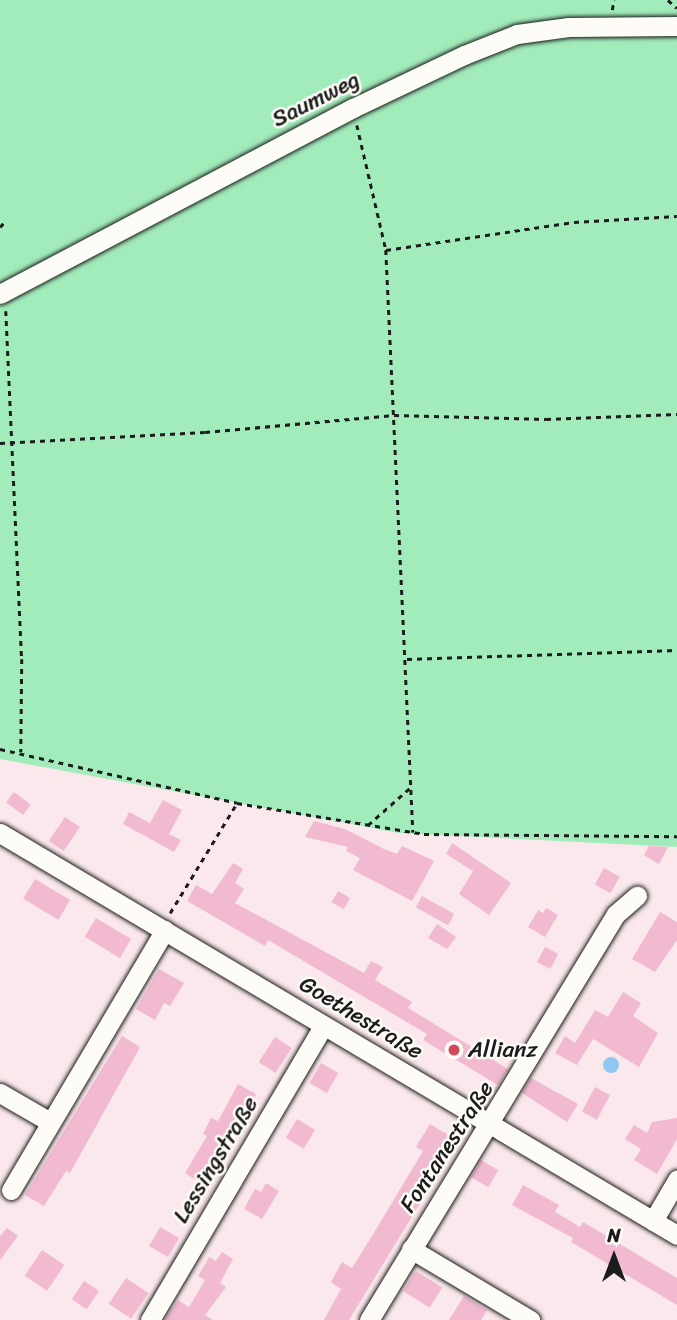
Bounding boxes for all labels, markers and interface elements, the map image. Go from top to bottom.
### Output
street label: Saumweg [268,66,364,134]
street label: Goethestraße [294,970,428,1066]
place label: Allianz [468,1036,538,1064]
marker: Allianz [446,1042,462,1058]
street label: Fontanestraße [394,1076,500,1218]
street label: Lessingstraße [167,1092,265,1228]
text: N [607,1219,621,1252]
north arrow [579,1222,649,1292]

